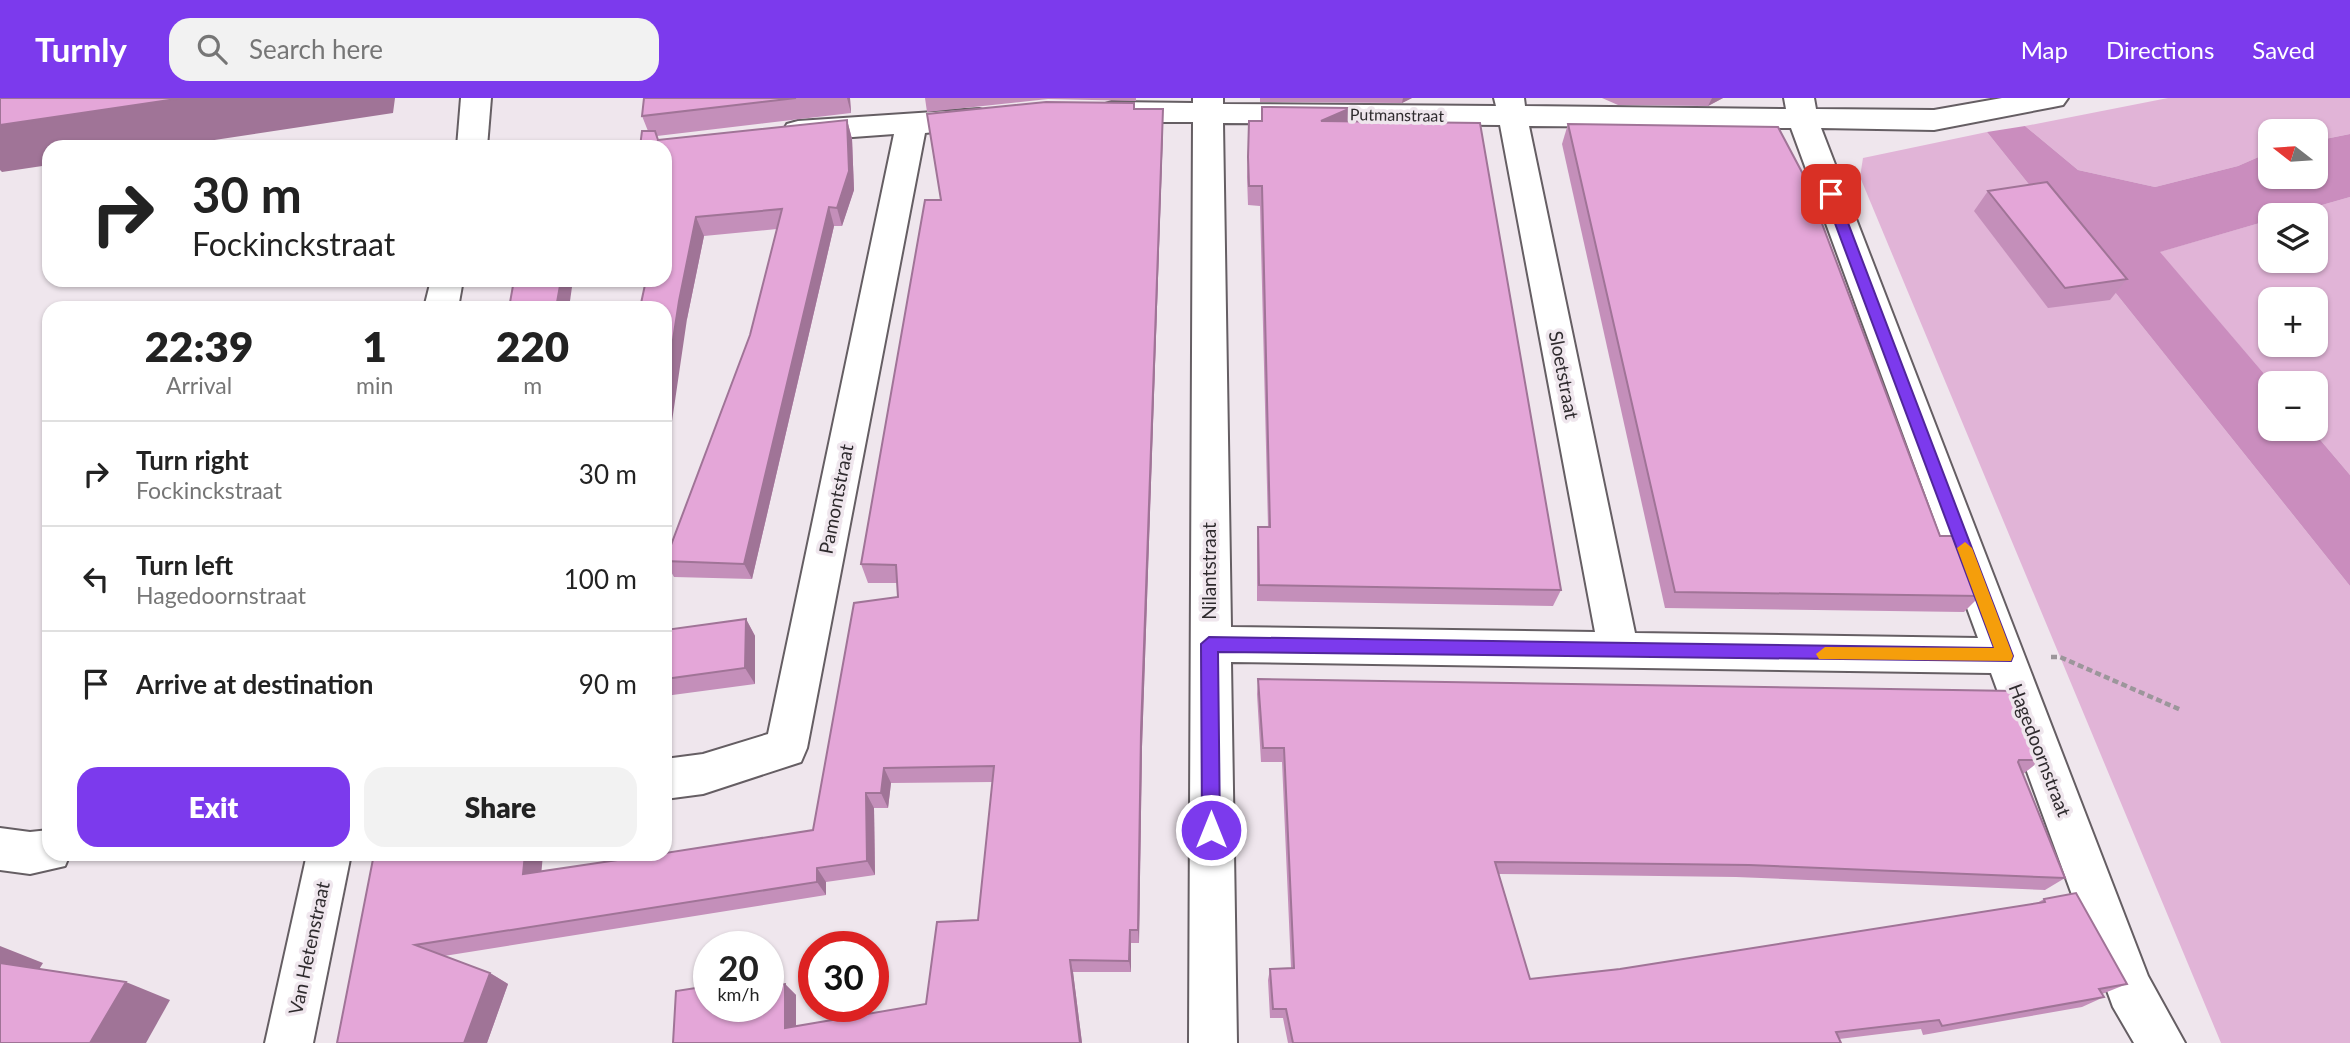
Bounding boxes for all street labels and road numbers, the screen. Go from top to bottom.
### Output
street label: Putmanstraat [1350,104,1444,125]
street label: Sloetstraat [1545,329,1584,421]
street label: Pamontstraat [814,442,857,556]
street label: Nilantstraat [1197,522,1220,620]
street label: Hagedoornstraat [2005,680,2076,820]
street label: Van Hetenstraat [283,879,334,1016]

